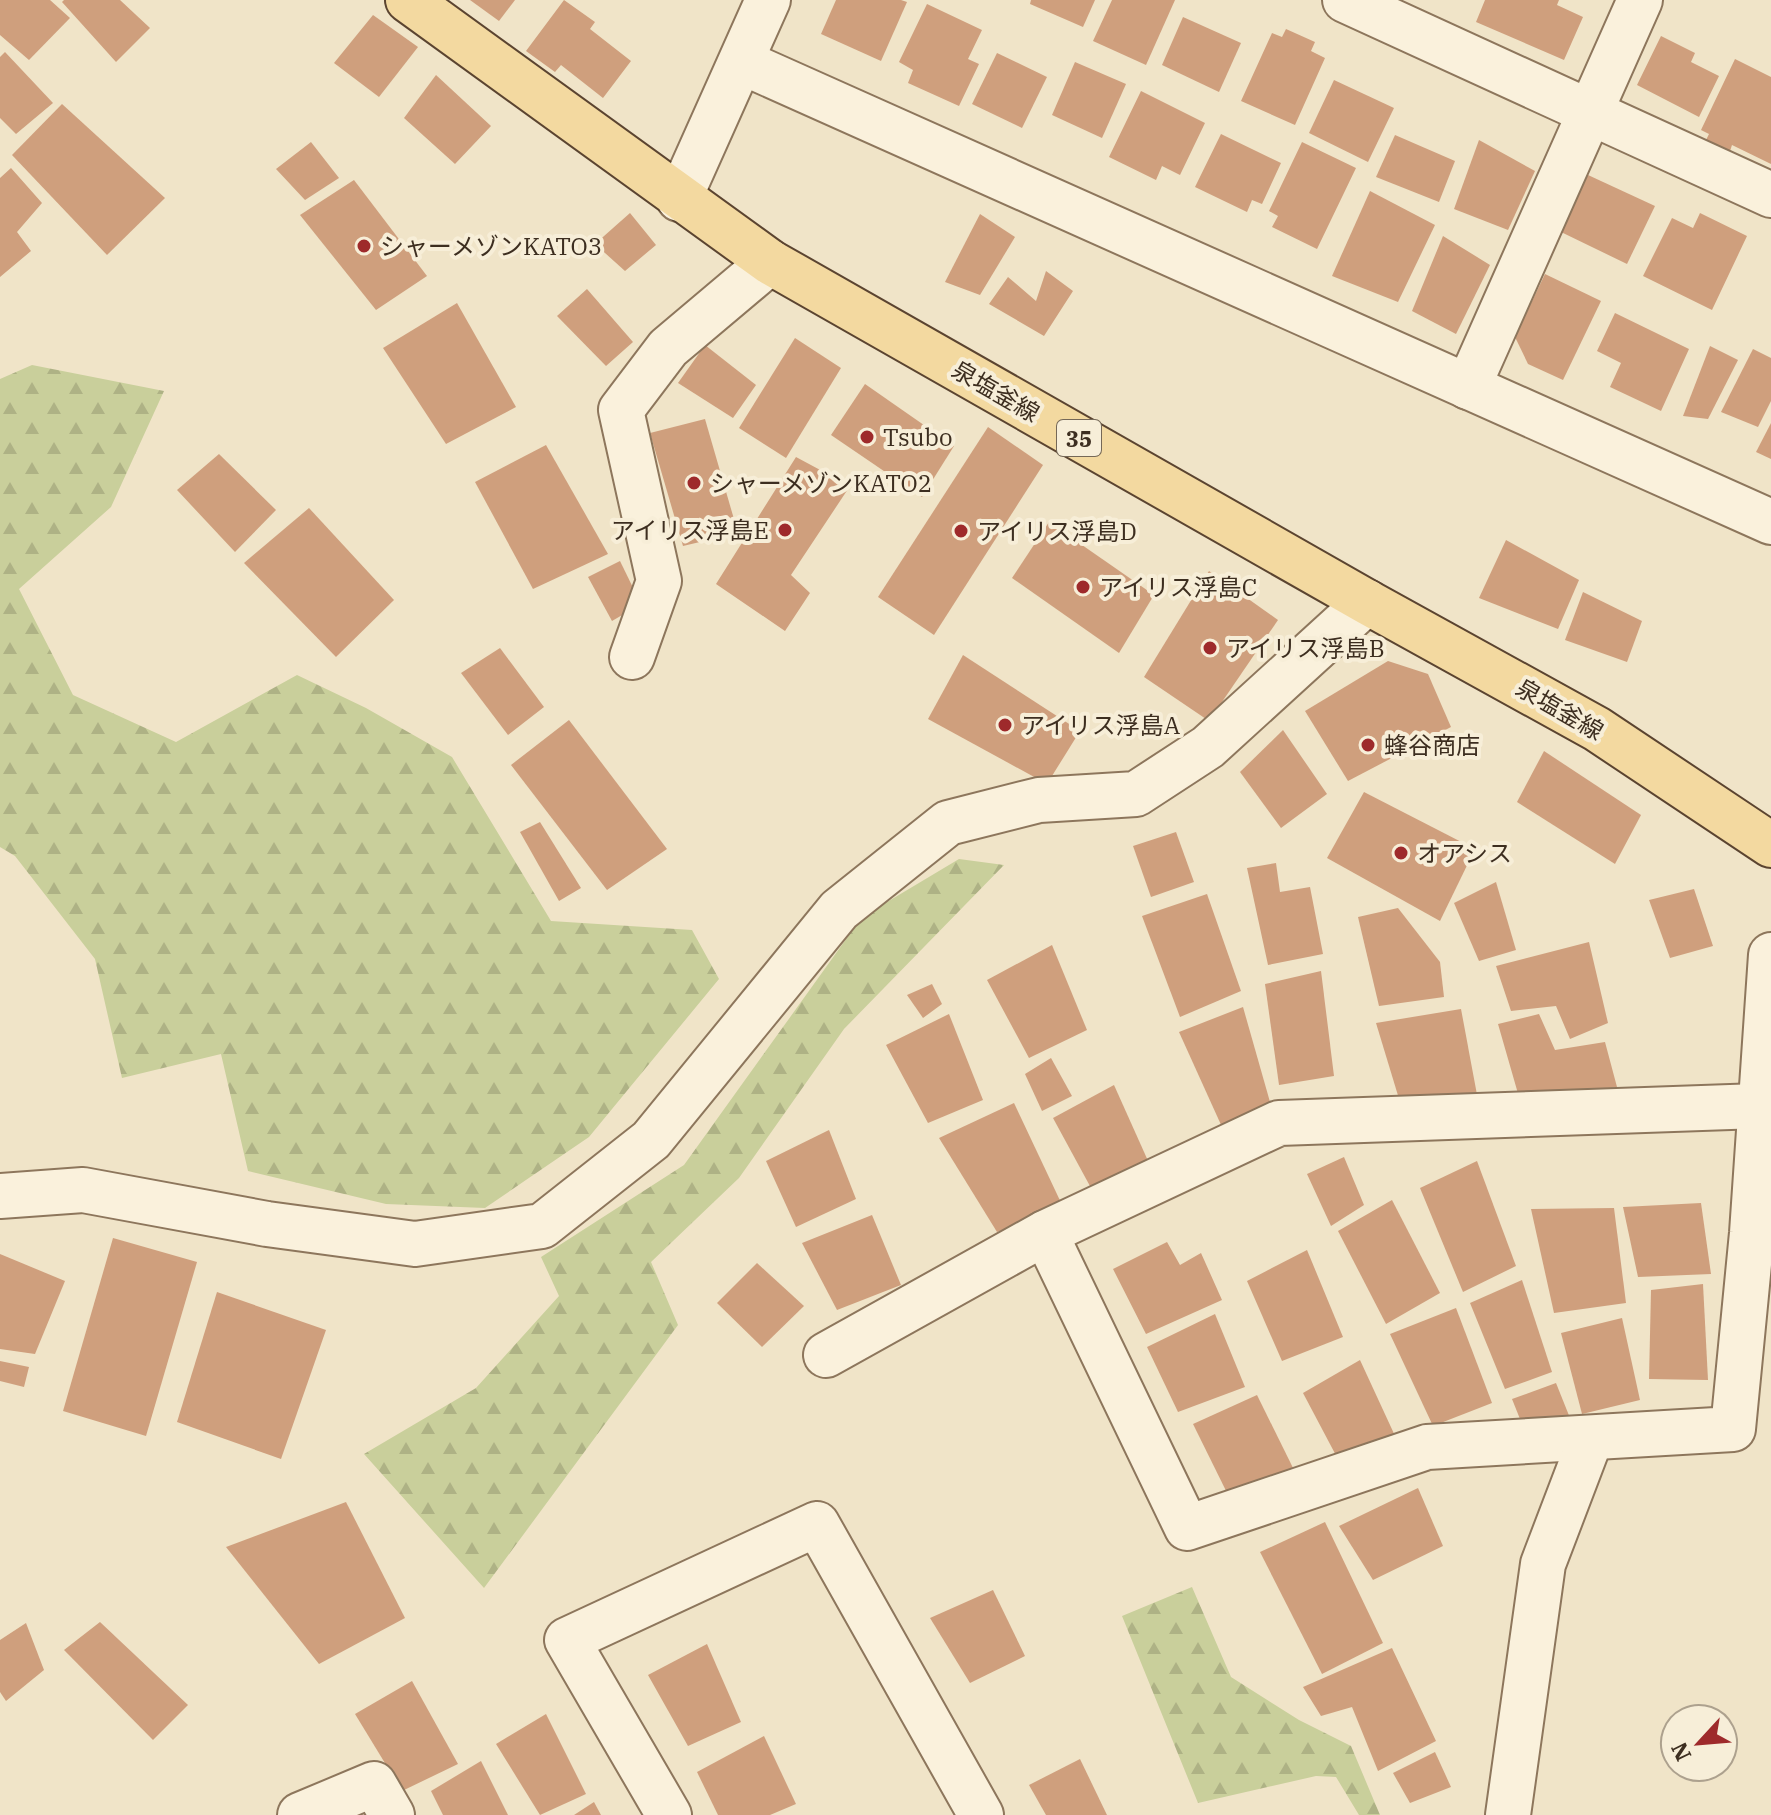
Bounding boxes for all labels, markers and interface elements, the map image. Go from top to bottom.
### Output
place label: シャーメゾンKATO3 [380,230,602,262]
marker: シャーメゾンKATO3 [355,237,373,255]
street label: 泉塩釜線 [946,353,1046,429]
road number: 35 [1057,420,1101,456]
place label: Tsubo [883,421,953,453]
marker: Tsubo [858,428,876,446]
place label: シャーメゾンKATO2 [710,467,932,499]
marker: シャーメゾンKATO2 [685,474,703,492]
place label: アイリス浮島E [611,514,769,546]
place label: アイリス浮島D [977,515,1137,547]
marker: アイリス浮島E [776,521,794,539]
marker: アイリス浮島D [952,522,970,540]
place label: アイリス浮島C [1099,571,1257,603]
marker: アイリス浮島C [1074,578,1092,596]
place label: アイリス浮島B [1226,632,1385,664]
marker: アイリス浮島B [1201,639,1219,657]
street label: 泉塩釜線 [1510,671,1610,747]
place label: アイリス浮島A [1021,709,1181,741]
marker: アイリス浮島A [996,716,1014,734]
place label: 蜂谷商店 [1384,729,1480,761]
marker: 蜂谷商店 [1359,736,1377,754]
place label: オアシス [1417,837,1512,869]
marker: オアシス [1392,844,1410,862]
north arrow [1659,1703,1739,1783]
text: N [1664,1738,1697,1766]

